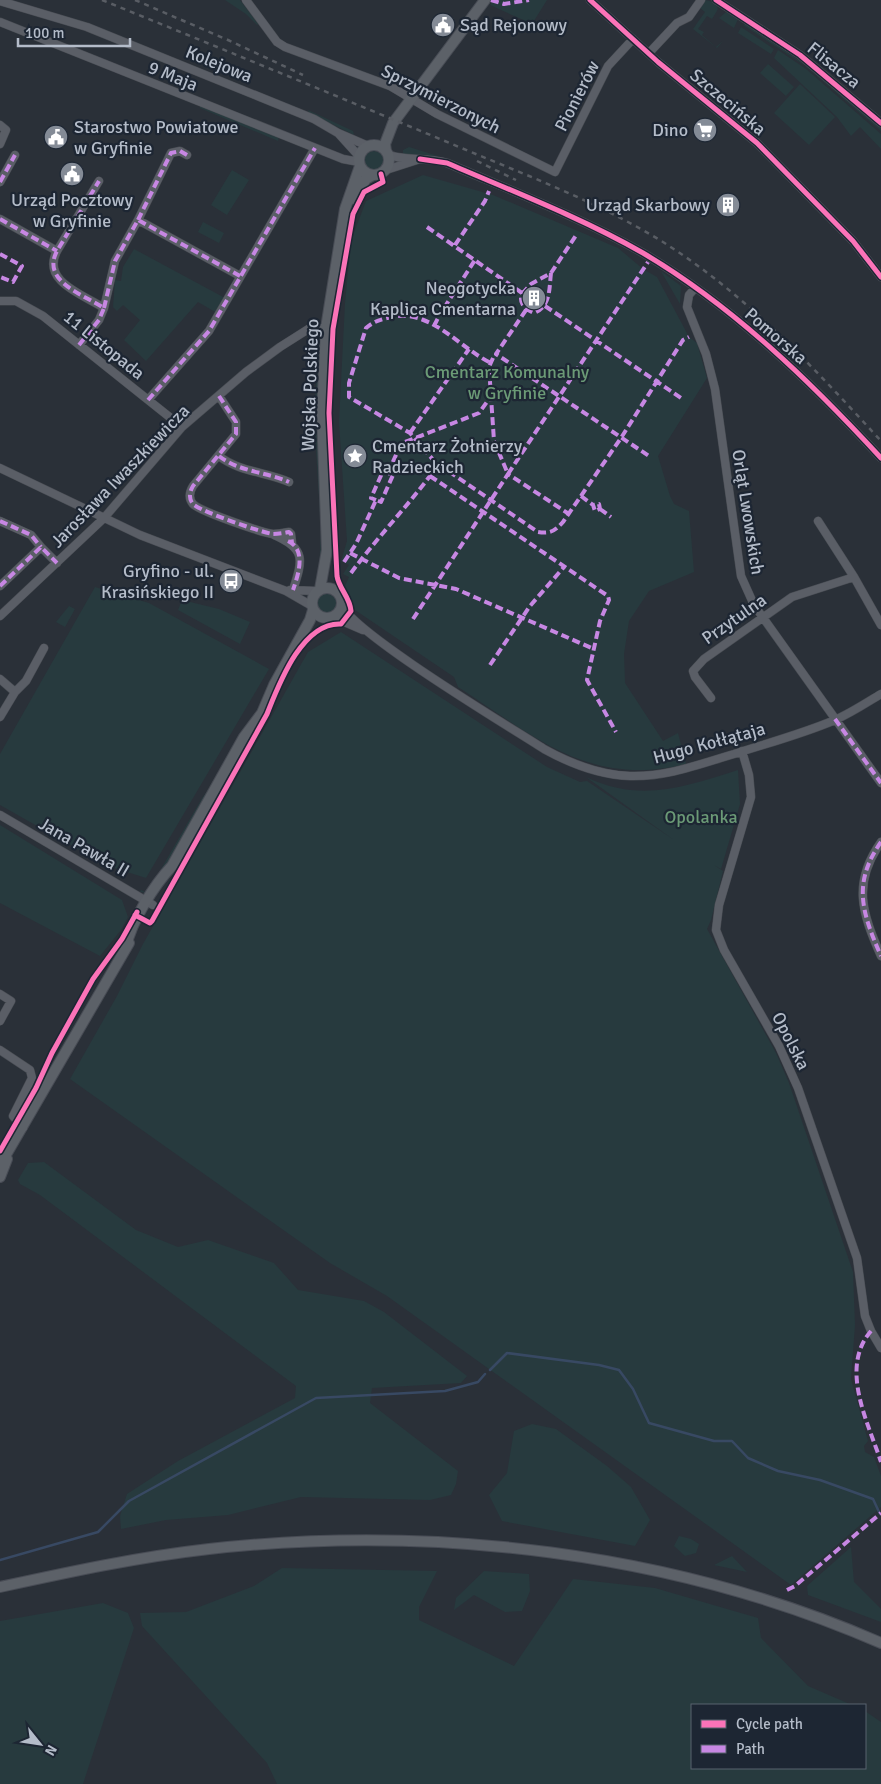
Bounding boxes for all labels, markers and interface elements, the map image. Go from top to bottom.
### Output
public building icon: Sąd Rejonowy [430,12,456,38]
place label: Sąd Rejonowy [460,14,568,36]
scale bar [18,15,130,47]
text: 100 m [25,24,65,42]
street label: Flisacza [803,37,865,93]
street label: Kolejowa [182,41,256,87]
street label: 9 Maja [145,56,201,96]
street label: Pionierów [550,57,604,135]
street label: Sprzymierzonych [378,59,504,139]
street label: Szczecińska [686,64,770,140]
place label: Starostwo Powiatowe w Gryfinie [74,116,239,159]
supermarket icon: Dino [692,117,718,143]
place label: Dino [652,119,688,141]
public building icon: Starostwo Powiatowe w Gryfinie [43,124,69,150]
public building icon: Urząd Pocztowy w Gryfinie [59,161,85,187]
place label: Urząd Pocztowy w Gryfinie [11,189,133,232]
building icon: Urząd Skarbowy [715,192,741,218]
place label: Urząd Skarbowy [586,194,711,216]
place label: Neogotycka Kaplica Cmentarna [370,277,516,320]
building icon: Neogotycka Kaplica Cmentarna [521,285,547,311]
street label: Pomorska [740,303,812,369]
street label: 11 Listopada [59,306,149,384]
street label: Wojska Polskiego [297,318,323,452]
park label: Cmentarz Komunalny w Gryfinie [425,361,590,404]
street label: Jarosława Iwaszkiewicza [46,400,194,552]
place label: Cmentarz Żołnierzy Radzieckich [372,435,523,478]
place icon: Cmentarz Żołnierzy Radzieckich [342,443,368,469]
street label: Orląt Lwowskich [727,448,769,576]
place label: Gryfino - ul. Krasińskiego II [101,560,214,603]
bus stop icon: Gryfino - ul. Krasińskiego II [218,568,244,594]
street label: Przytulna [697,589,771,649]
street label: Hugo Kołłątaja [650,717,768,769]
park label: Opolanka [664,806,738,828]
street label: Jana Pawła II [35,812,133,882]
street label: Opolska [767,1008,815,1074]
legend [691,1704,866,1769]
text: Cycle path [736,1715,803,1733]
north arrow [15,1719,65,1769]
text: Path [736,1740,765,1758]
text: N [41,1742,61,1759]

